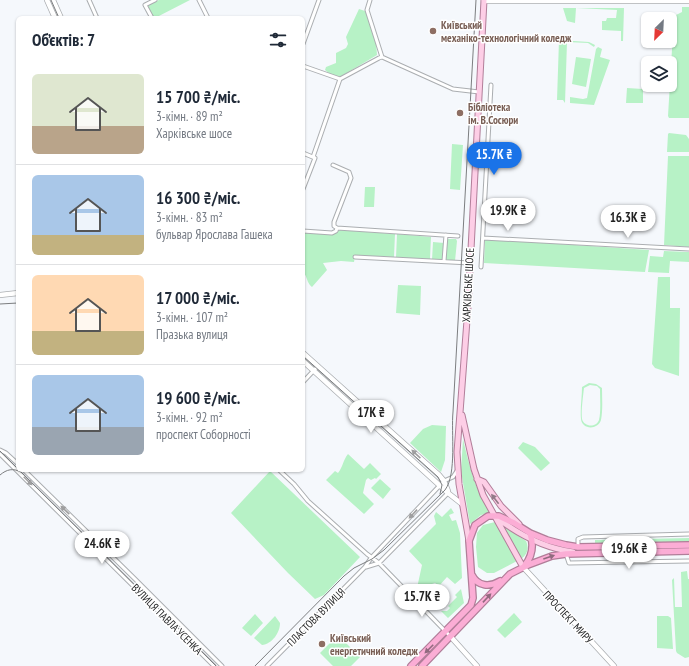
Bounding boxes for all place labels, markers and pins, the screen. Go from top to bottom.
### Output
place label: Київський механіко-технологічний коледж [441,18,572,45]
marker: Київський механіко-технологічний коледж [428,26,438,36]
place label: Бібліотека ім. В.Сосюри [468,100,518,127]
marker: Бібліотека ім. В.Сосюри [455,108,465,118]
pin: 15.7K ₴ [457,142,531,176]
pin: 19.9K ₴ [471,198,545,232]
pin: 16.3K ₴ [591,205,665,239]
pin: 17K ₴ [343,400,399,434]
pin: 24.6K ₴ [65,531,139,565]
pin: 19.6K ₴ [592,536,666,570]
pin: 15.7K ₴ [385,584,459,618]
place label: Київський енергетичний коледж [330,631,419,658]
marker: Київський енергетичний коледж [317,639,327,649]

